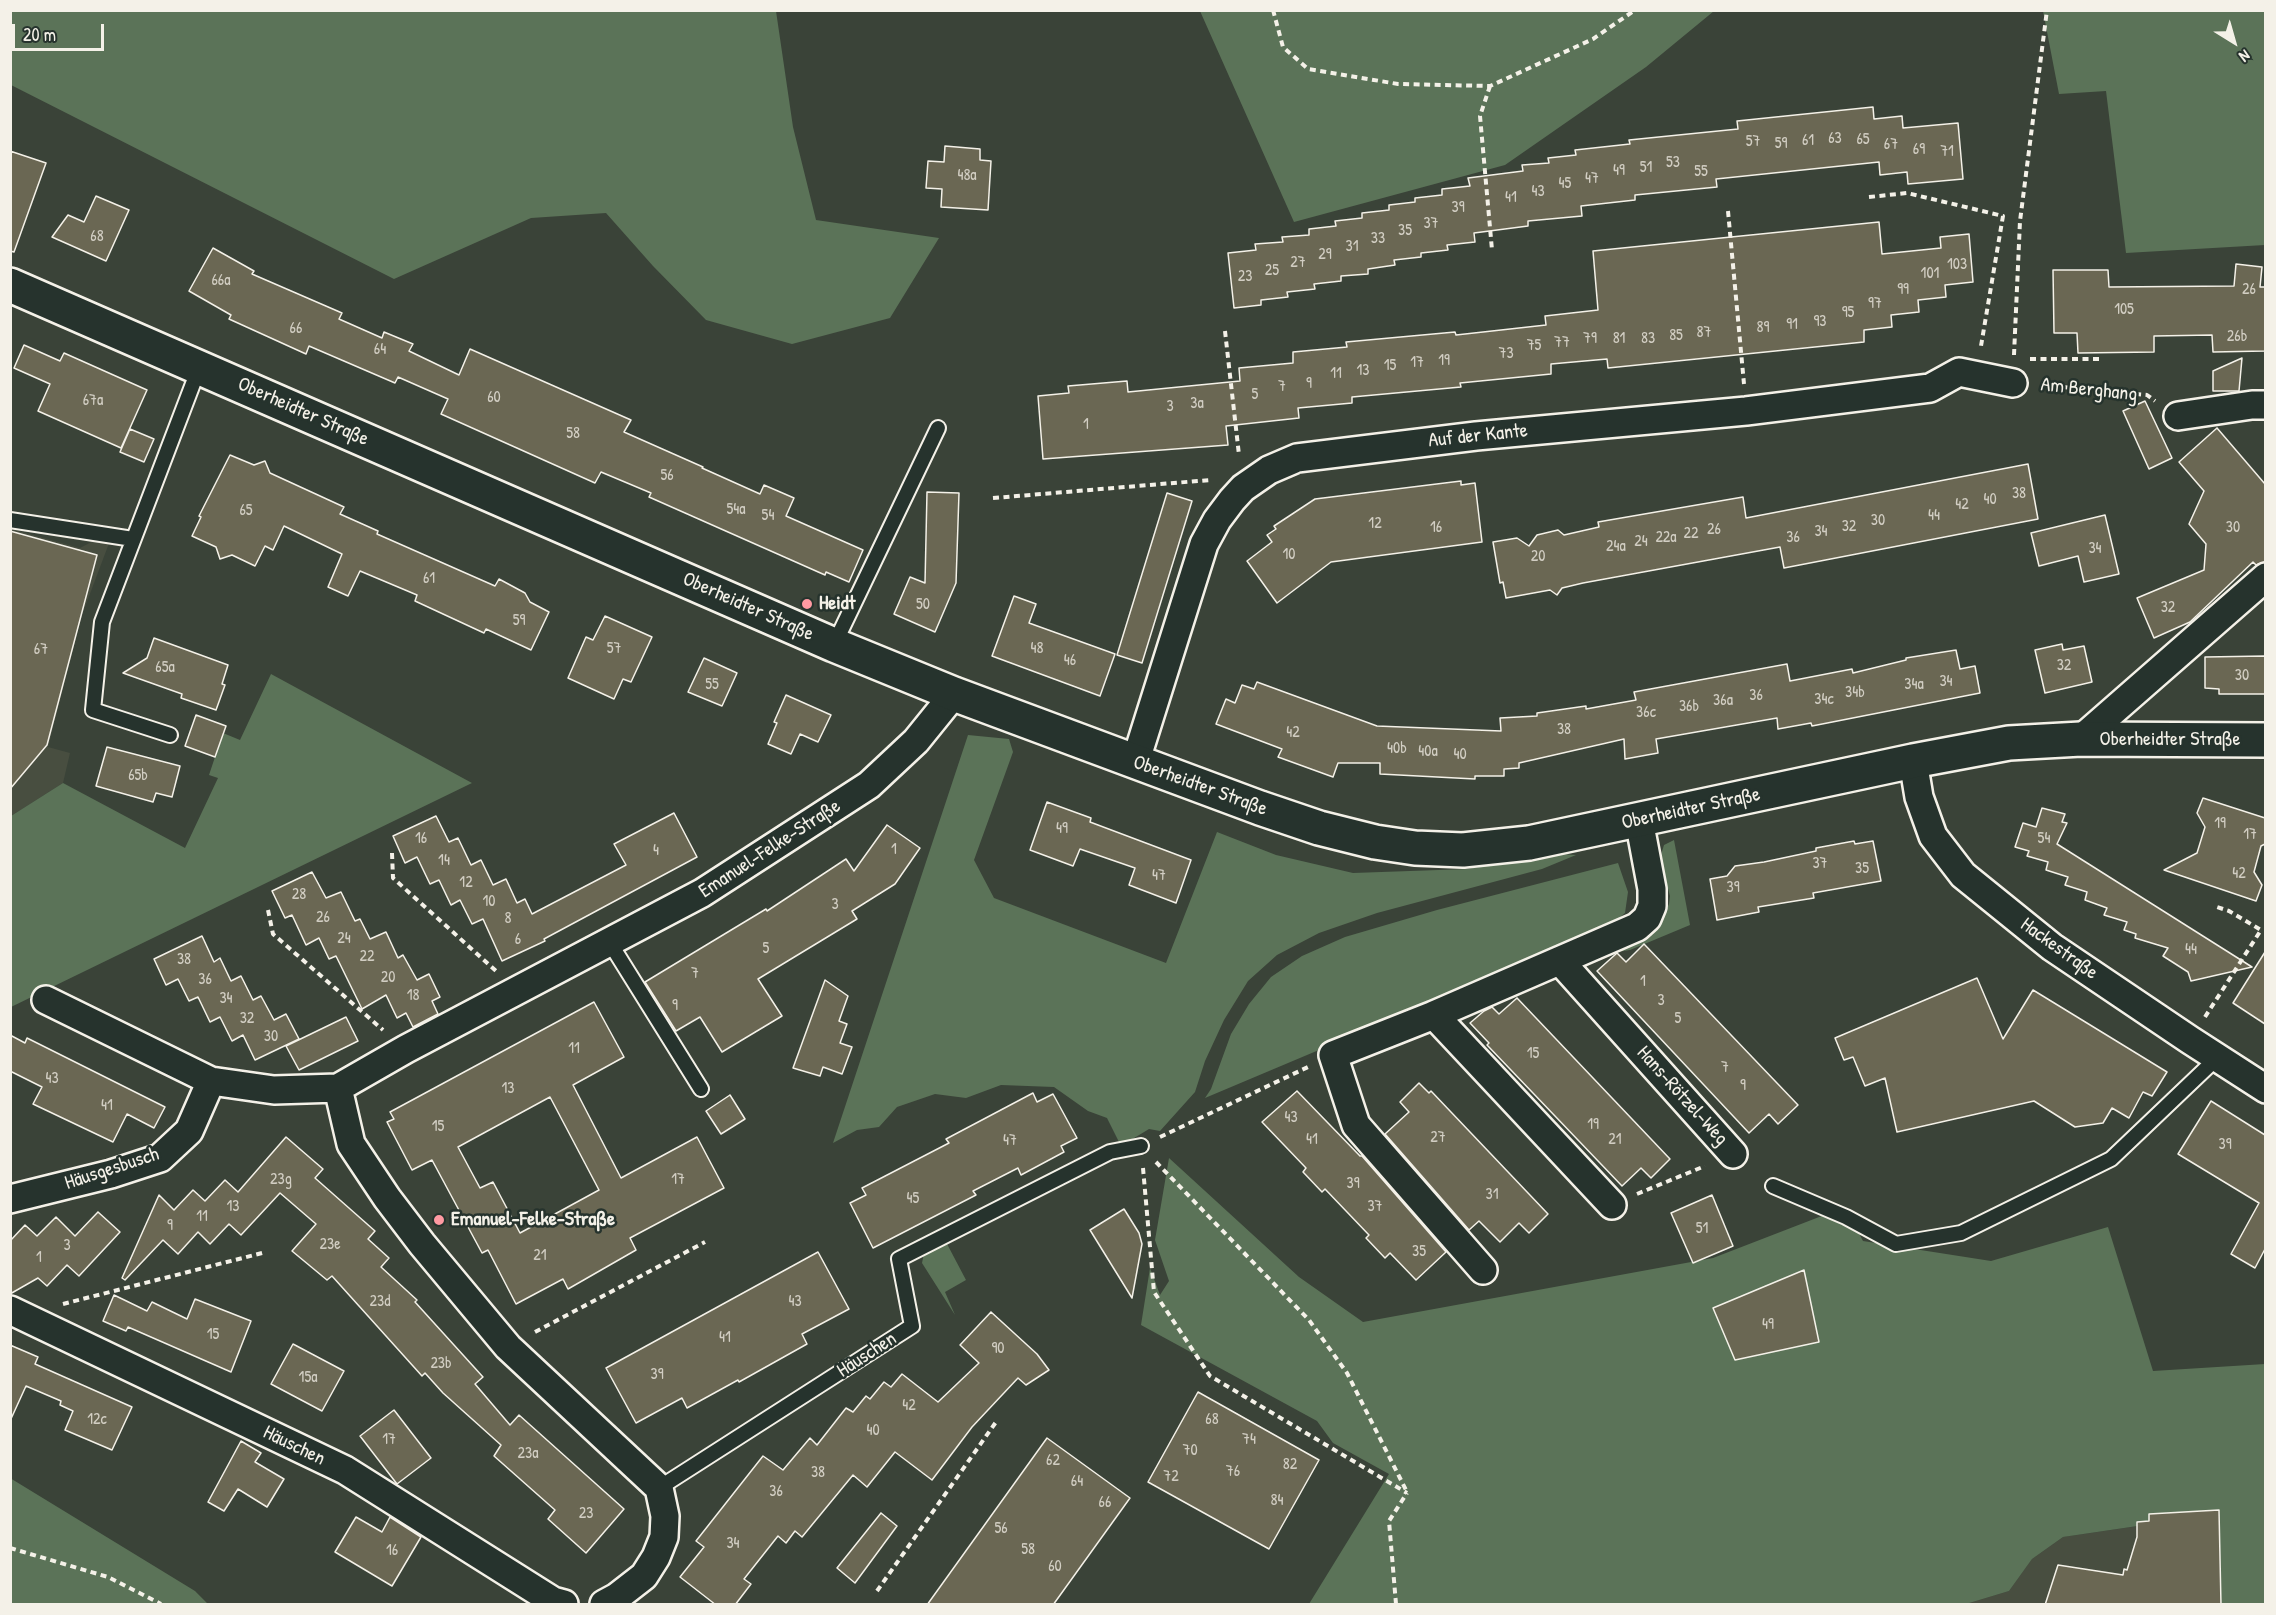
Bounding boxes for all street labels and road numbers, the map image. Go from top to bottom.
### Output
street label: Oberheidter Straße [234,372,372,452]
street label: Am Berghang [2040,373,2138,407]
street label: Auf der Kante [1427,419,1529,453]
street label: Oberheidter Straße [679,567,817,647]
street label: Oberheidter Straße [2100,728,2240,752]
street label: Oberheidter Straße [1130,751,1270,821]
street label: Oberheidter Straße [1620,783,1762,835]
street label: Emanuel-Felke-Straße [695,794,845,904]
street label: Hackestraße [2016,913,2102,985]
street label: Hans-Rötzel-Weg [1631,1041,1733,1151]
street label: Häusgesbusch [62,1143,162,1195]
street label: Häuschen [833,1327,901,1383]
street label: Häuschen [259,1421,329,1471]

